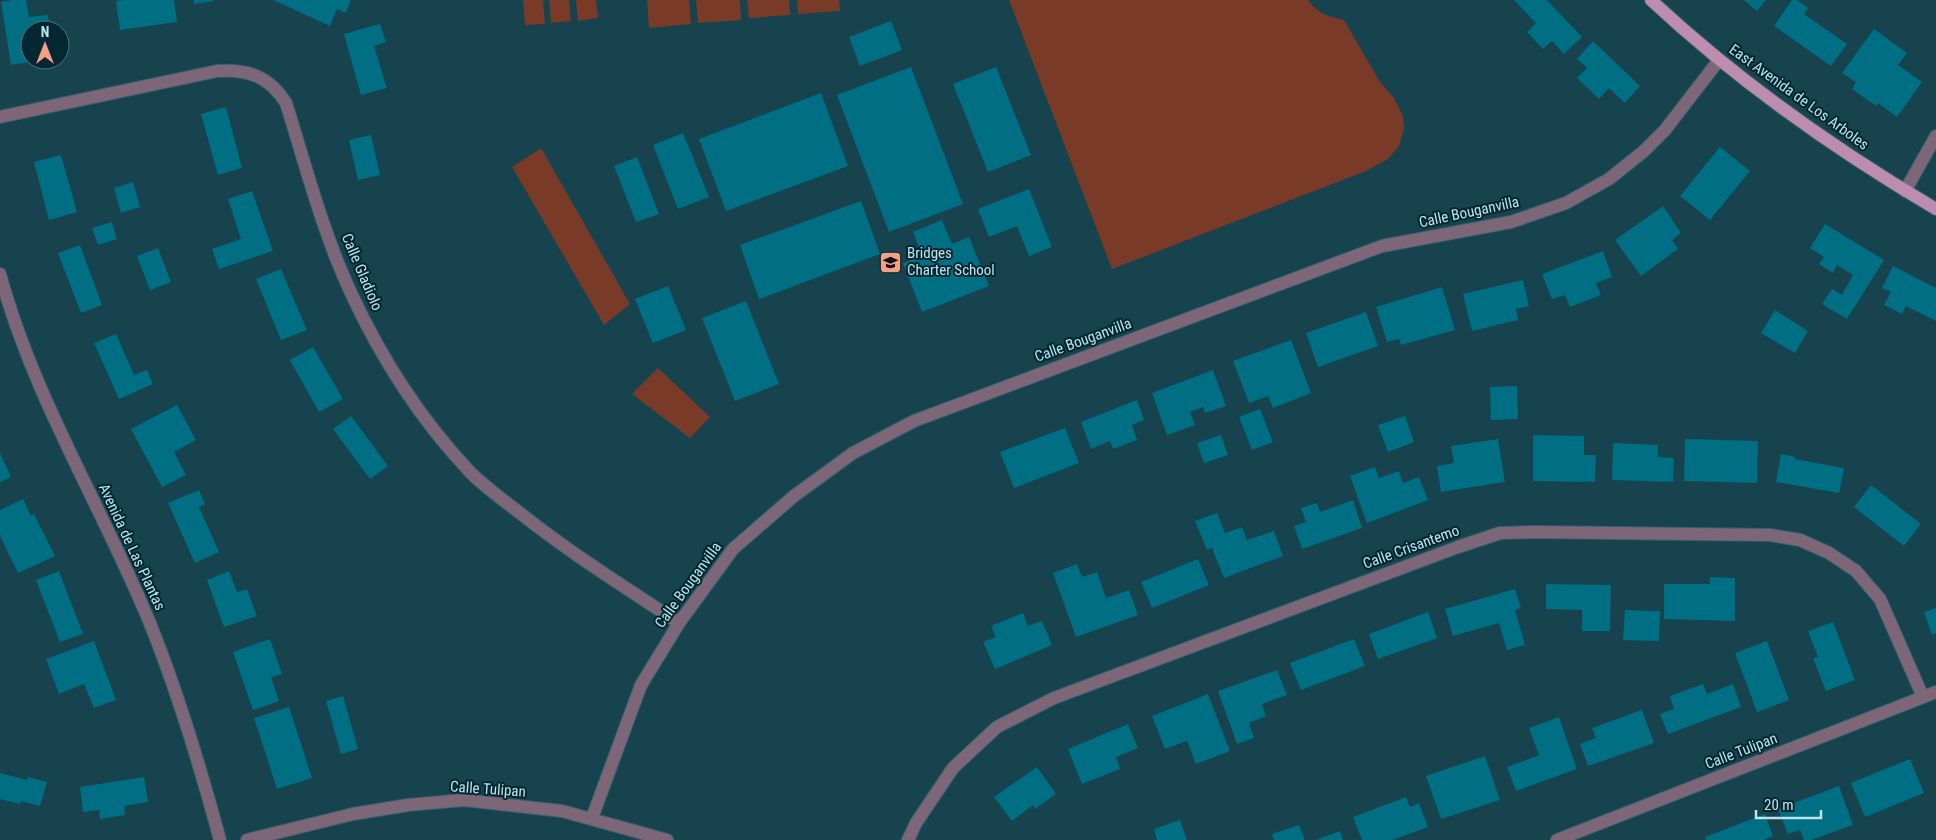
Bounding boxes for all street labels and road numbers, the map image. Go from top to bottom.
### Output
street label: East Avenida de Los Arboles [1726,40,1872,154]
street label: Calle Bouganvilla [1417,193,1521,231]
street label: Calle Gladiolo [338,231,386,313]
street label: Calle Bouganvilla [1032,314,1134,366]
street label: Avenida de Las Plantas [95,481,169,613]
street label: Calle Crisantemo [1360,521,1462,573]
street label: Calle Bouganvilla [651,539,725,631]
street label: Calle Tulipan [1702,729,1780,773]
street label: Calle Tulipan [450,777,526,801]

